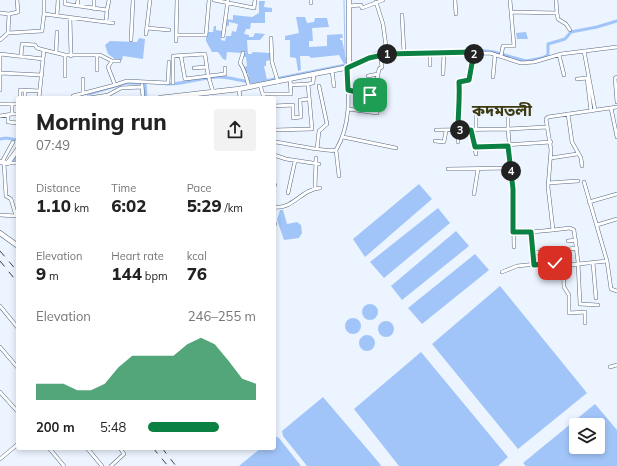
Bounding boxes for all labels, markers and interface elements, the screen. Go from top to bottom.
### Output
pin: 1 [377,44,397,64]
pin: 2 [464,44,484,64]
text: 1 [384,47,390,61]
text: 2 [471,47,477,61]
pin [353,78,387,112]
icon: arrive [359,84,381,106]
district label: কদমতলী [471,100,532,120]
text: Morning run [36,108,167,136]
button: share [214,109,256,151]
pin: 3 [450,120,470,140]
text: 3 [457,123,463,137]
text: 07:49 [36,137,70,153]
pin: 4 [501,161,521,181]
text: 4 [508,164,514,178]
text: Distance [36,181,80,195]
text: Time [111,181,136,195]
text: Pace [187,181,211,195]
text: 1.10 [36,195,71,216]
text: 6:02 [111,195,146,216]
text: 5:29 [187,195,222,216]
text: km [71,201,89,215]
text: /km [222,201,243,215]
pin [538,246,572,280]
text: Elevation [36,249,83,263]
text: Heart rate [111,249,164,263]
text: kcal [187,249,207,263]
icon: check [544,252,566,274]
text: 9 [36,263,46,284]
text: 144 [111,263,142,284]
text: 76 [187,263,207,284]
text: m [46,269,59,283]
text: bpm [142,269,168,283]
text: Elevation [36,308,91,324]
text: 246–255 m [188,308,256,324]
map controls [569,418,605,454]
button: layers [569,418,605,454]
text: 200 m [36,419,75,435]
text: 5:48 [100,419,126,435]

